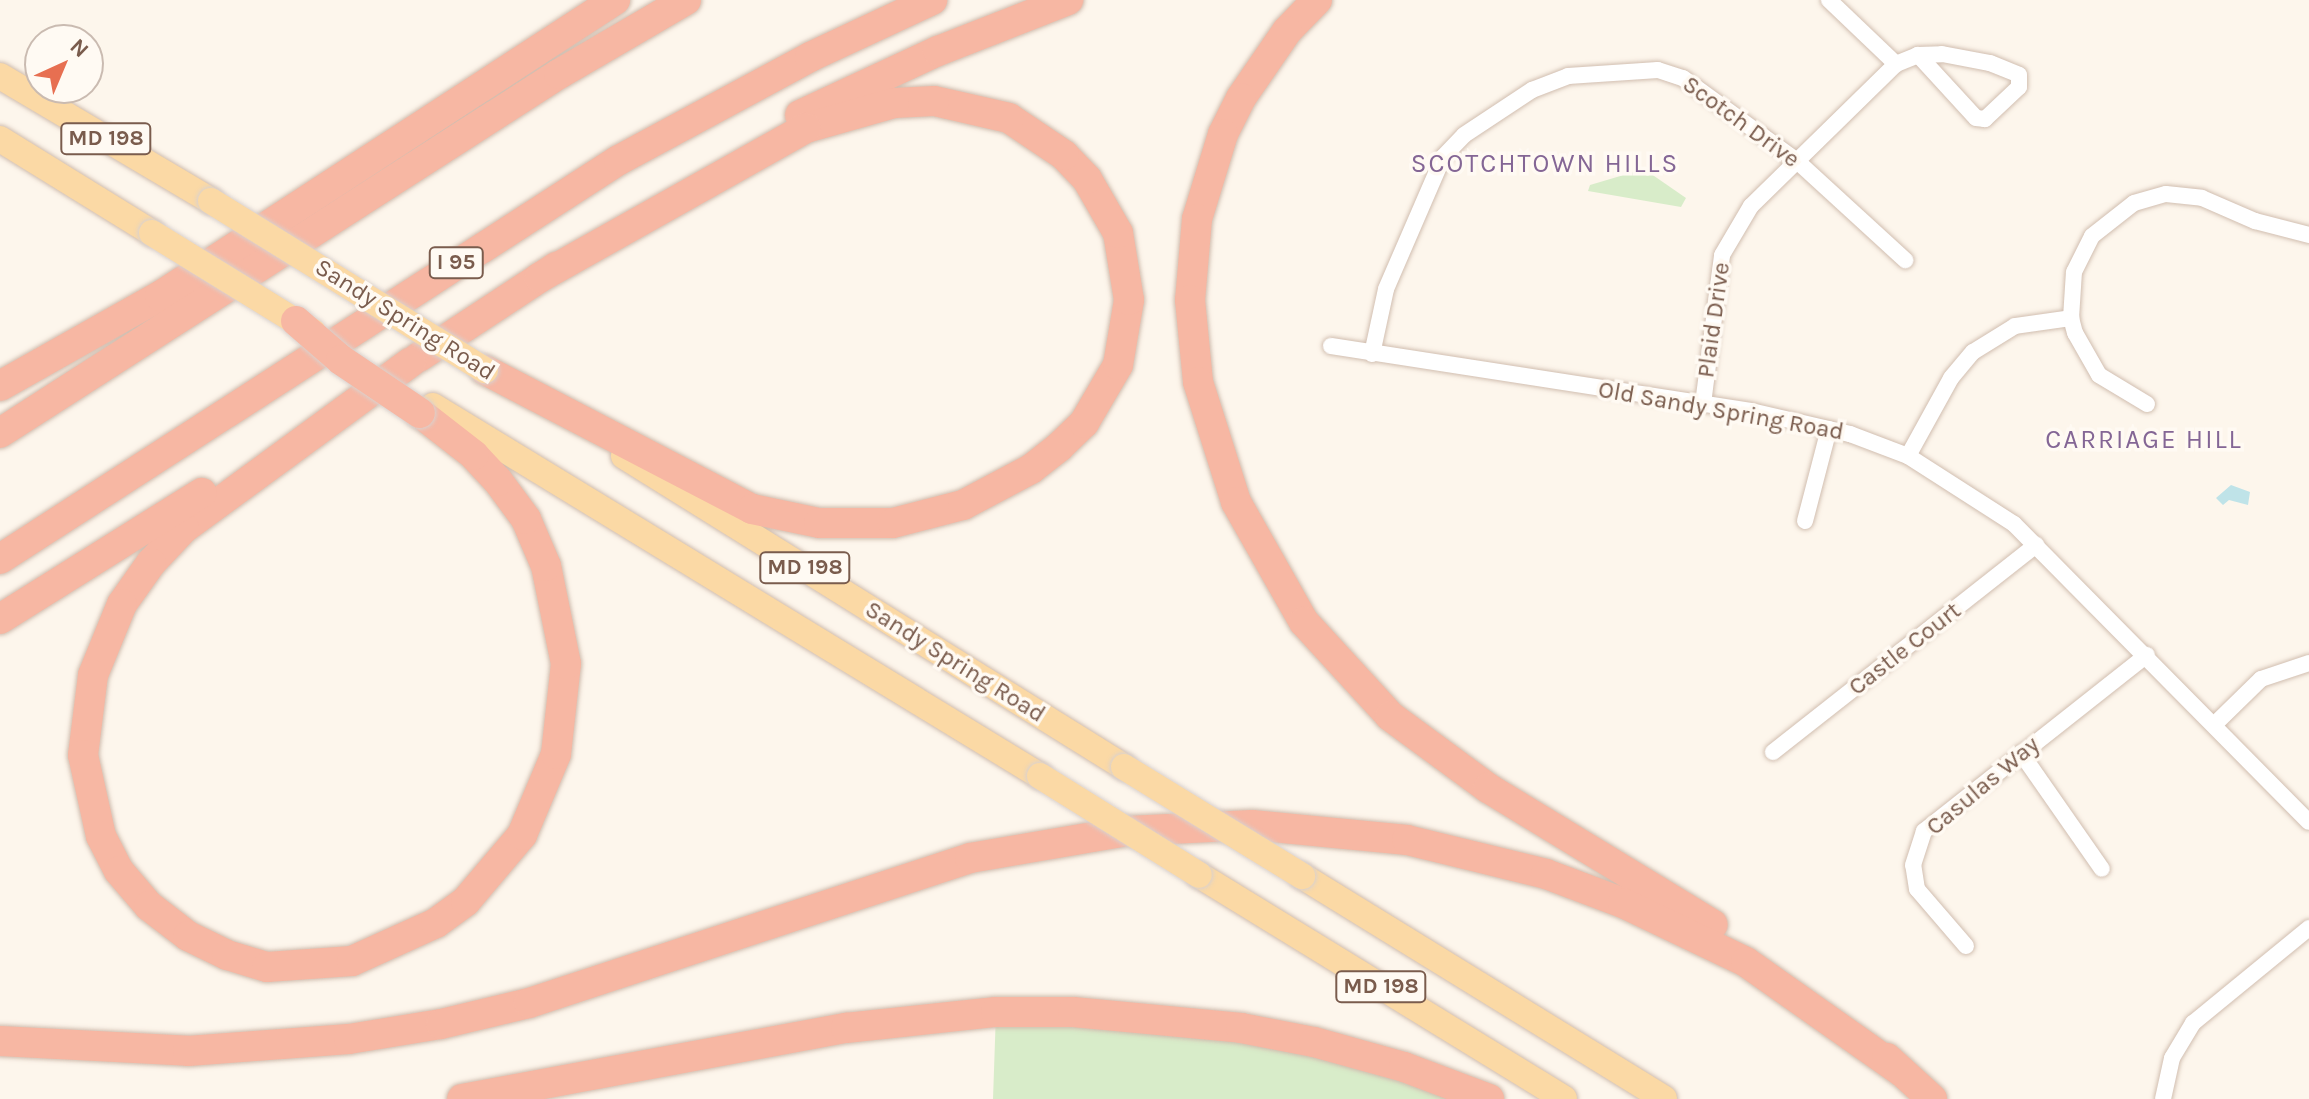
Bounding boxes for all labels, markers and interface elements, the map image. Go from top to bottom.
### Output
north arrow [24,24,104,104]
text: N [65,33,94,63]
street label: Scotch Drive [1677,70,1805,174]
road number: MD 198 [60,121,152,157]
district label: SCOTCHTOWN HILLS [1411,148,1679,180]
road number: I 95 [428,245,484,281]
street label: Sandy Spring Road [310,253,500,387]
street label: Plaid Drive [1692,260,1736,380]
street label: Old Sandy Spring Road [1596,375,1846,447]
district label: CARRIAGE HILL [2045,424,2243,456]
road number: MD 198 [759,550,851,586]
street label: Sandy Spring Road [860,595,1050,729]
street label: Castle Court [1843,596,1967,702]
street label: Casulas Way [1921,730,2045,842]
road number: MD 198 [1335,969,1427,1005]

